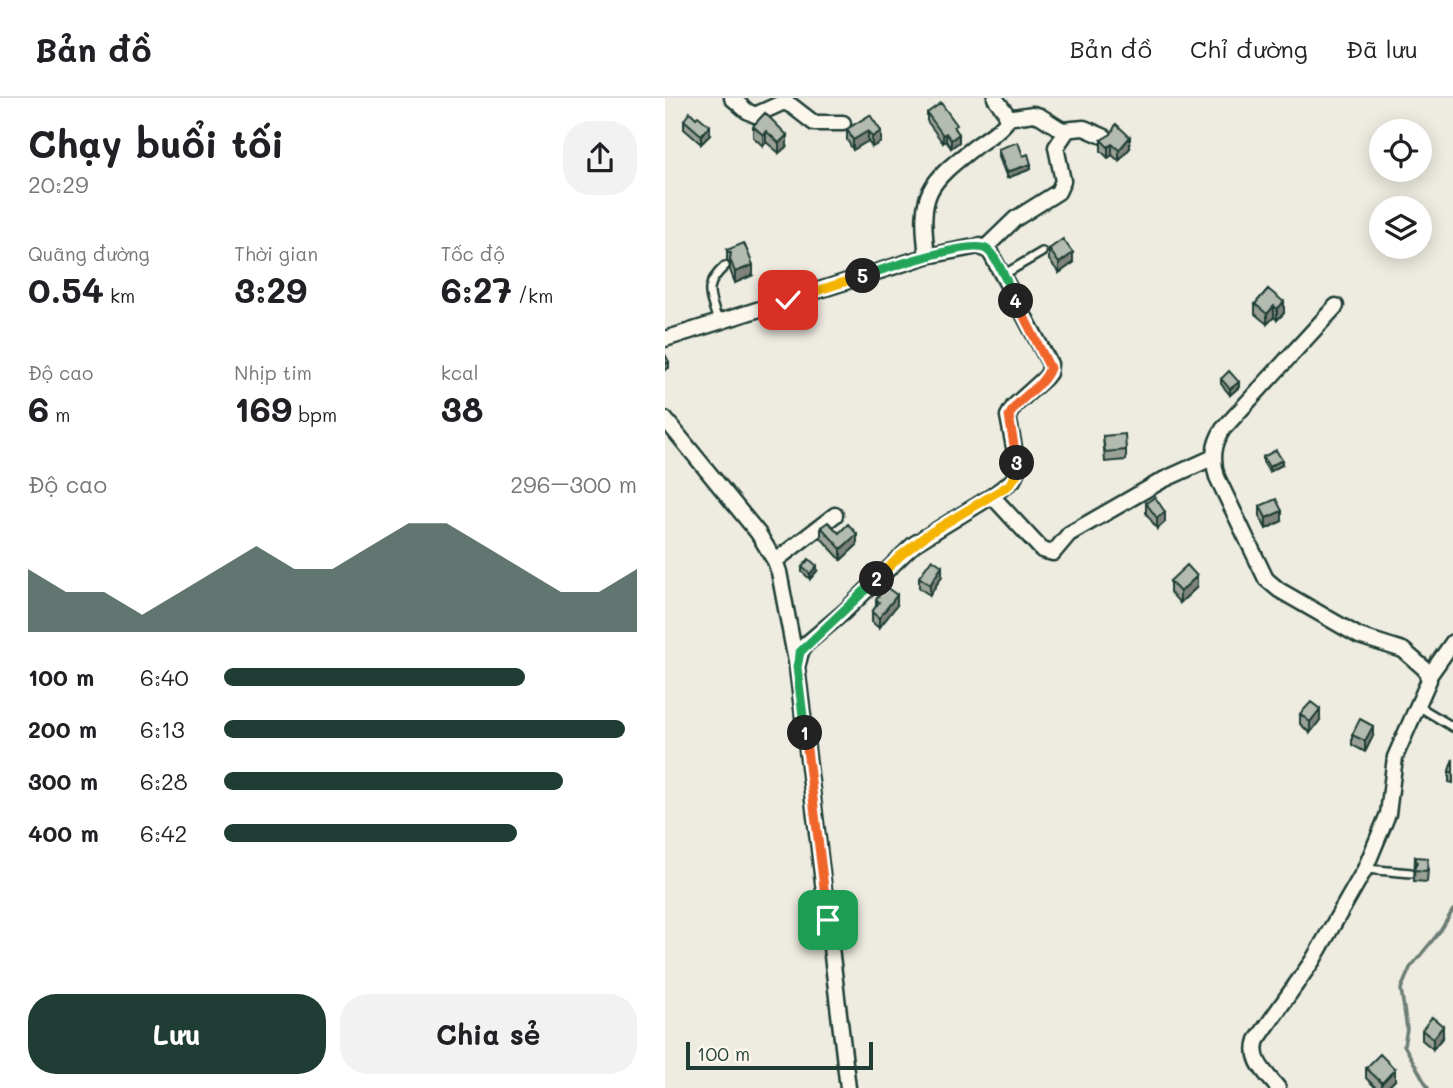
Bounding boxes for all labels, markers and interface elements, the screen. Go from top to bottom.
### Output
text: Bản đồ [35,27,151,70]
text: Bản đồ [1070,33,1152,64]
text: Chỉ đường [1190,33,1308,64]
text: Đã lưu [1346,33,1418,64]
text: Chạy buổi tối [28,118,284,168]
map controls [1369,119,1432,259]
button: locate [1369,119,1432,182]
button: share [563,121,637,195]
text: 20:29 [28,169,89,199]
button: layers [1369,196,1432,259]
text: Quãng đường [28,241,150,266]
text: Thời gian [234,241,318,266]
text: Tốc độ [441,241,505,266]
pin: 5 [845,258,881,294]
text: 5 [857,263,868,288]
text: 0.54 [28,266,104,312]
text: 3:29 [234,266,307,312]
text: 6:27 [441,266,512,312]
pin [758,270,818,330]
icon: check [769,281,807,319]
text: km [104,283,135,308]
text: /km [512,283,553,308]
pin: 4 [999,284,1033,318]
text: 4 [1009,288,1022,313]
text: Độ cao [28,360,93,385]
text: Nhịp tim [234,360,312,385]
text: kcal [441,360,479,385]
text: 6 [28,385,49,431]
text: 169 [234,385,292,431]
text: 38 [441,385,483,431]
text: m [49,402,70,427]
text: bpm [292,402,337,427]
pin: 3 [999,446,1035,480]
text: 3 [1011,450,1022,475]
text: Độ cao [28,469,107,499]
text: 296–300 m [510,469,637,499]
pin: 2 [859,561,895,596]
text: 2 [871,566,882,591]
text: 100 m [28,662,94,692]
text: 6:40 [140,662,189,692]
text: 200 m [28,714,97,744]
text: 6:13 [140,714,185,744]
pin: 1 [787,716,823,750]
text: 1 [800,720,809,745]
text: 300 m [28,766,98,796]
text: 6:28 [140,766,188,796]
text: 400 m [28,818,99,848]
text: 6:42 [140,818,187,848]
pin [798,890,858,950]
icon: arrive [809,901,847,939]
button: Lưu [28,994,326,1074]
button: Chia sẻ [340,994,637,1074]
scale bar [686,1039,873,1071]
text: 100 m [697,1041,750,1066]

